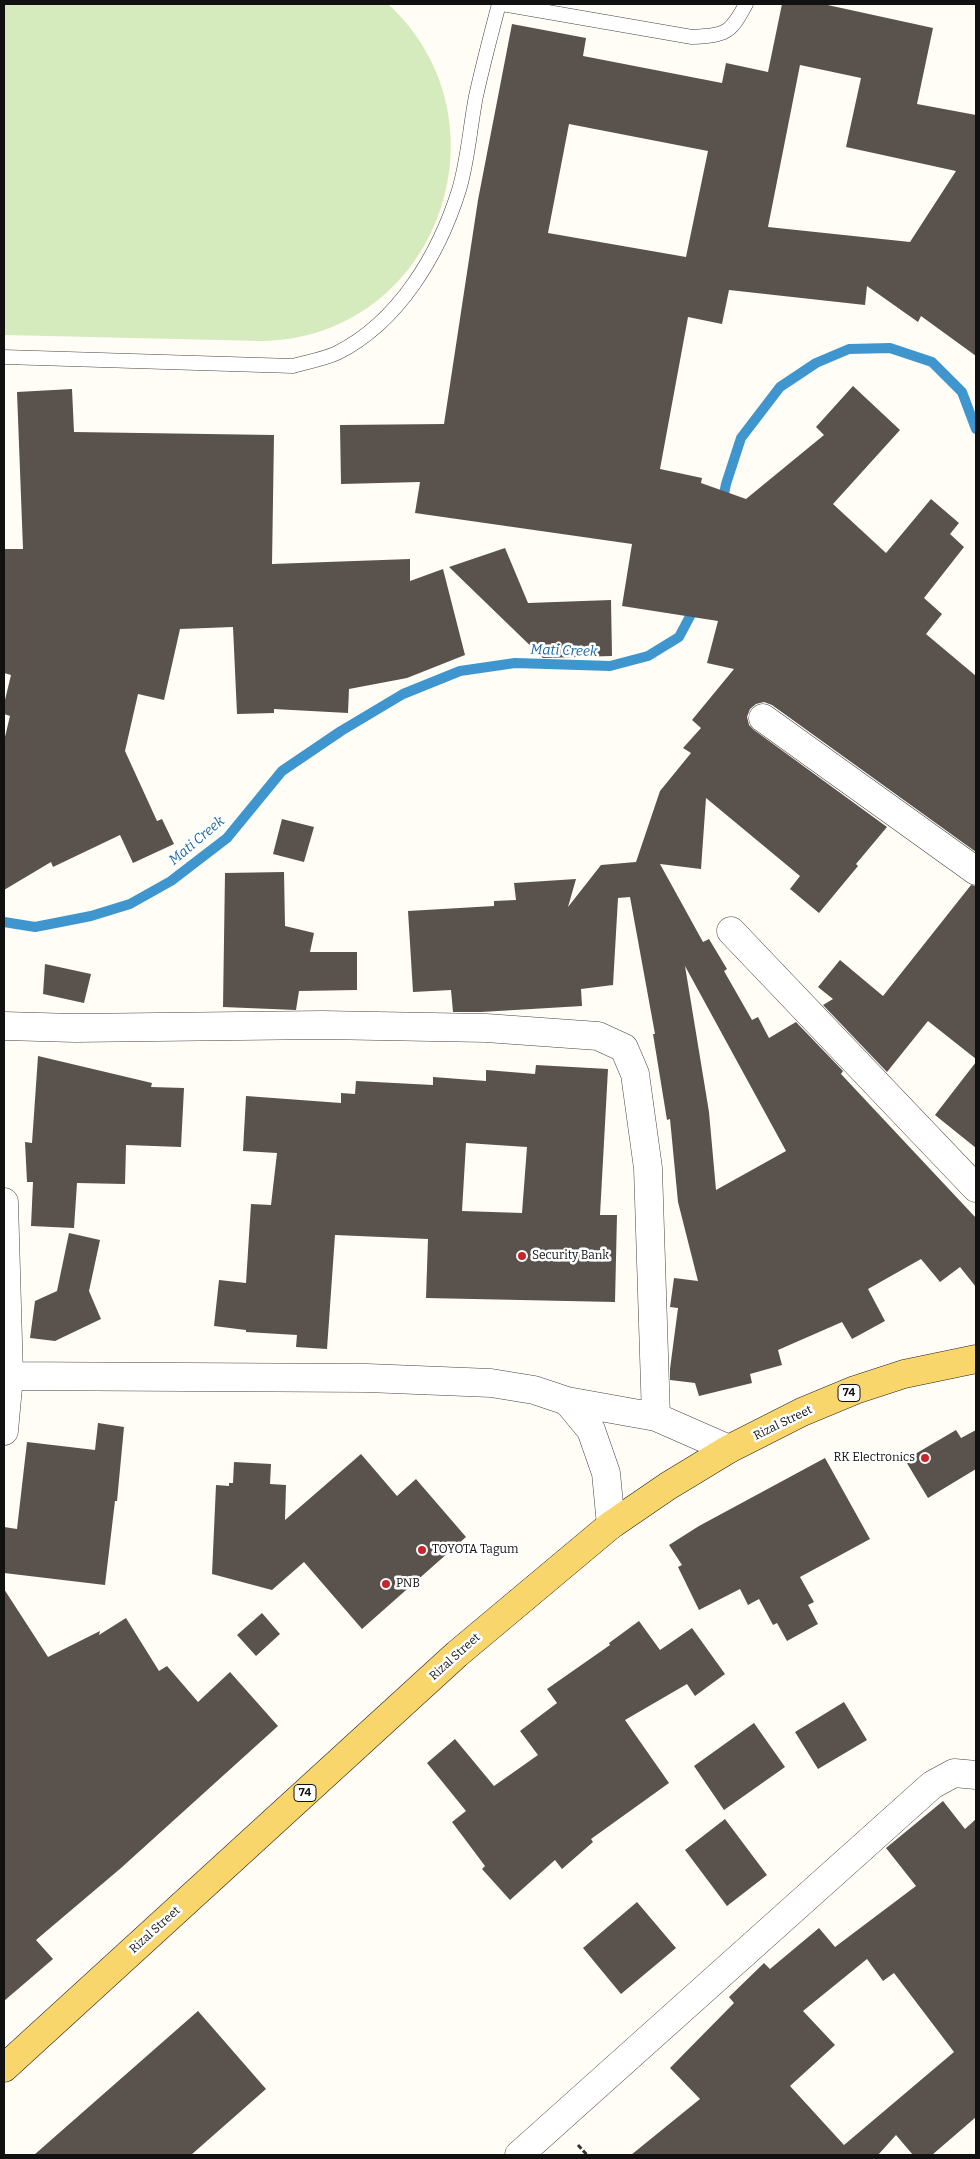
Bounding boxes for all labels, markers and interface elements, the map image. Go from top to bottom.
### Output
water label: Mati Creek [530,641,598,661]
water label: Mati Creek [166,813,228,869]
place label: Security Bank [532,1249,609,1263]
marker: Security Bank [516,1250,528,1262]
road number: 74 [838,1385,860,1402]
street label: Rizal Street [751,1403,815,1443]
place label: RK Electronics [833,1451,915,1465]
marker: RK Electronics [919,1452,931,1464]
place label: TOYOTA Tagum [432,1543,518,1557]
marker: TOYOTA Tagum [416,1544,428,1556]
place label: PNB [396,1577,420,1591]
marker: PNB [380,1578,392,1590]
street label: Rizal Street [427,1630,483,1684]
road number: 74 [294,1785,316,1802]
street label: Rizal Street [127,1903,183,1957]

